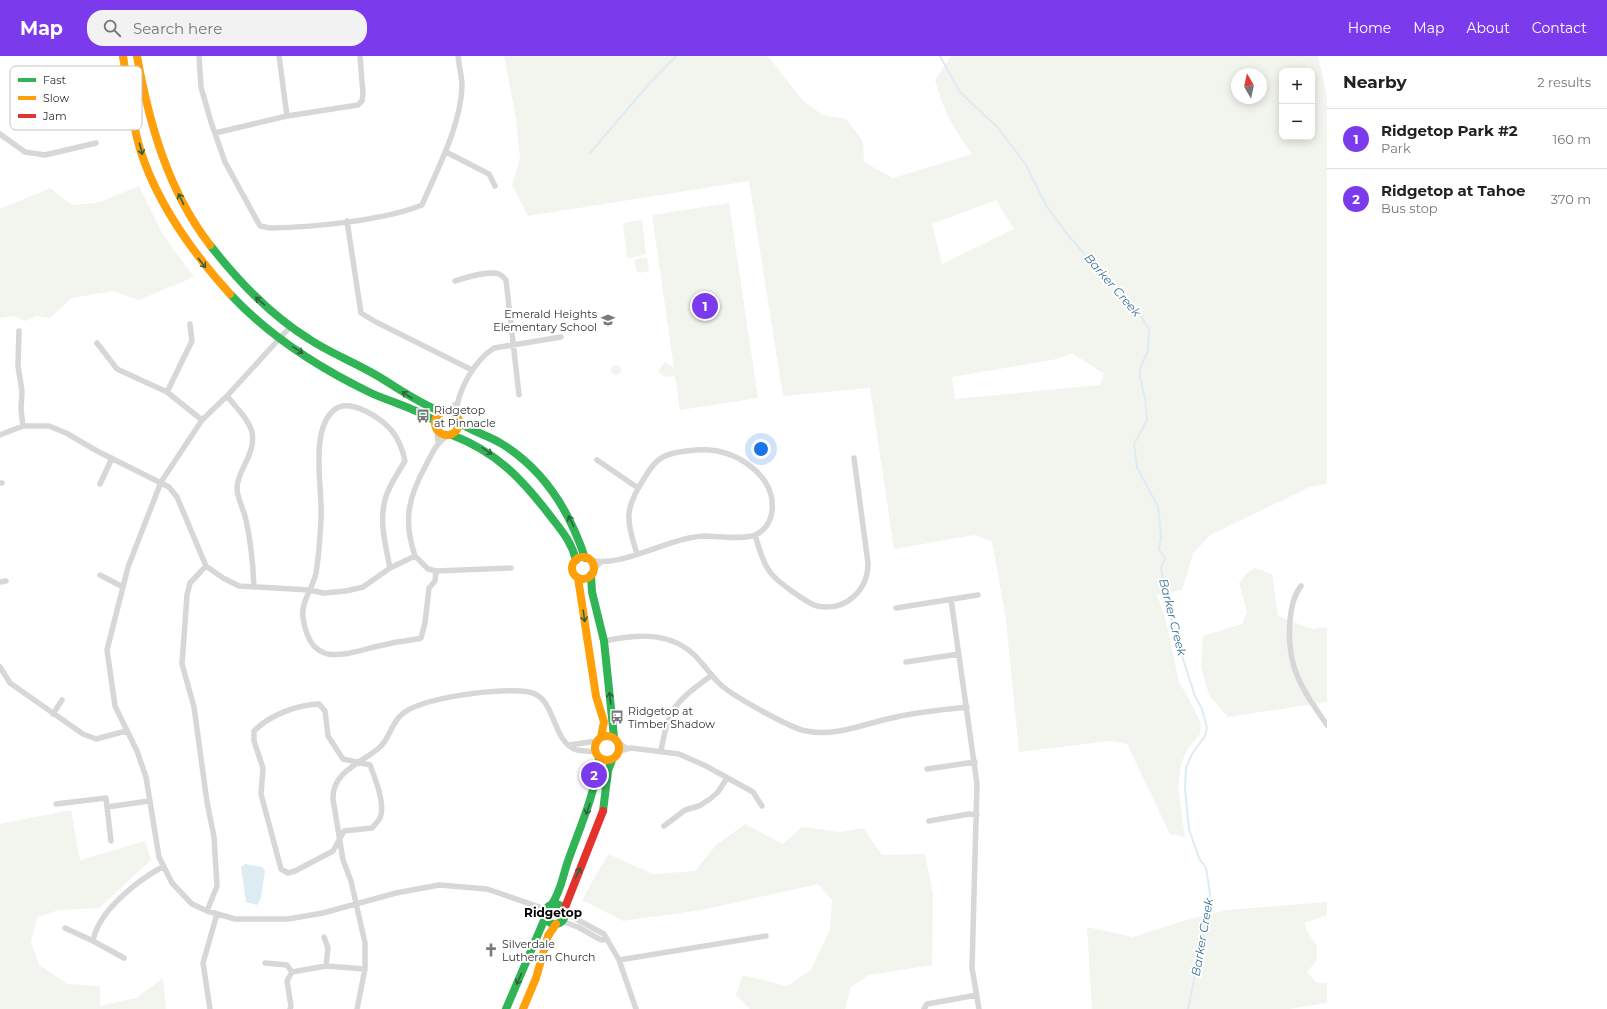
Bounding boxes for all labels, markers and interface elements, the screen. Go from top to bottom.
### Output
search box [87,10,367,46]
text: Map [20,17,63,40]
icon: search [101,17,123,39]
text: Search here [133,19,222,38]
text: Home [1348,19,1391,37]
text: Map [1413,19,1444,37]
text: About [1466,19,1510,37]
text: Contact [1532,19,1587,37]
legend [10,66,142,130]
north arrow [1231,68,1267,104]
map controls [1279,68,1315,140]
button: + [1279,68,1315,104]
text: Nearby [1343,72,1407,92]
text: Fast [43,73,67,87]
text: 2 results [1537,74,1591,90]
text: Slow [43,91,69,105]
button: − [1279,104,1315,140]
text: Jam [42,109,67,123]
text: Ridgetop Park #2 [1381,121,1518,140]
text: 1 [1353,131,1359,147]
text: 160 m [1553,131,1591,147]
text: Park [1381,140,1411,156]
one-way arrow [138,142,146,155]
text: Ridgetop at Tahoe [1381,181,1525,200]
text: 2 [1352,191,1360,207]
text: 370 m [1551,191,1591,207]
one-way arrow [177,193,184,205]
text: Bus stop [1381,200,1438,216]
water label: Barker Creek [1081,250,1145,320]
one-way arrow [198,258,207,269]
pin: 1 [692,291,718,321]
one-way arrow [256,297,266,306]
place label: Emerald Heights Elementary School [493,307,598,334]
school or university icon: Emerald Heights Elementary School [600,312,616,328]
one-way arrow [292,347,304,355]
one-way arrow [402,391,413,400]
place label: Ridgetop at Pinnacle [434,403,496,430]
bus stop icon: Ridgetop at Pinnacle [415,408,431,424]
your location [751,439,771,459]
one-way arrow [481,447,492,455]
one-way arrow [567,516,574,528]
water label: Barker Creek [1156,577,1190,658]
one-way arrow [580,609,588,622]
one-way arrow [606,692,614,705]
place label: Ridgetop at Timber Shadow [628,704,715,731]
bus stop icon: Ridgetop at Timber Shadow [609,709,625,725]
pin: 2 [581,760,607,790]
one-way arrow [583,803,591,815]
one-way arrow [575,868,582,880]
water label: Barker Creek [1188,896,1216,977]
district label: Ridgetop [524,905,582,920]
place label: Silverdale Lutheran Church [502,937,596,964]
church icon: Silverdale Lutheran Church [483,942,499,958]
one-way arrow [515,973,522,985]

